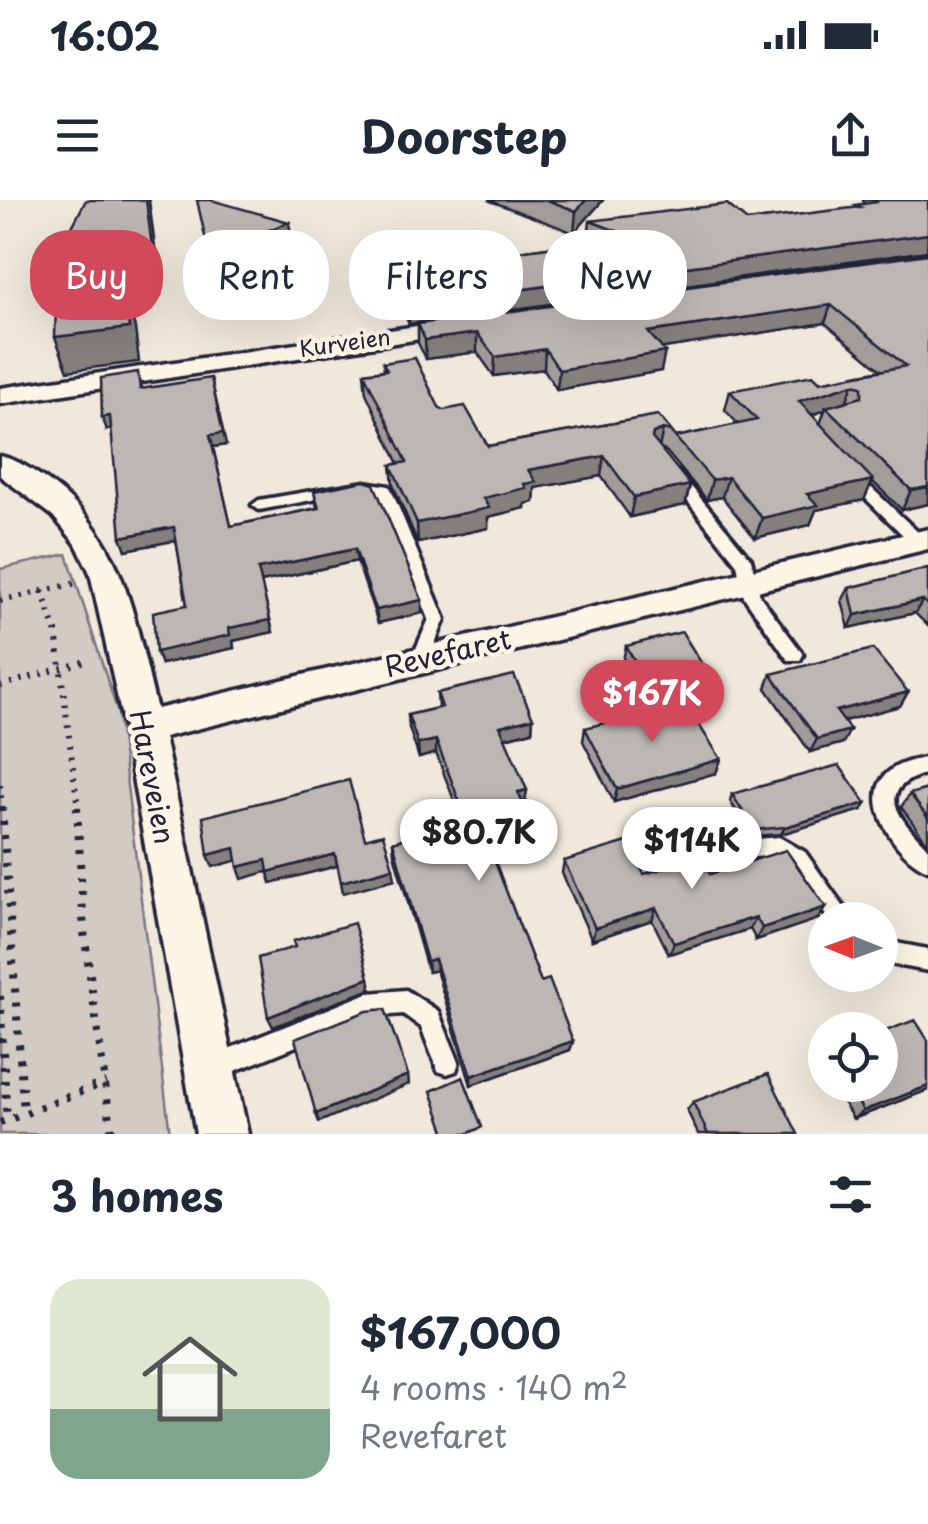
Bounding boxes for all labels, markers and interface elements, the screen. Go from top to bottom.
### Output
text: 16:02 [50,7,160,64]
text: Doorstep [361,101,567,169]
icon: menu [50,108,105,163]
icon: share [823,108,878,163]
chip: Buy [30,230,163,320]
chip: Rent [183,230,329,320]
chip: Filters [349,230,523,320]
chip: New [543,230,687,320]
street label: Kurveien [297,319,392,364]
street label: Revefaret [380,616,515,687]
pin: $167K [582,660,722,745]
text: $167K [602,668,702,716]
street label: Hareveien [119,706,188,847]
pin: $80.7K [398,799,560,884]
text: $80.7K [422,807,536,855]
pin: $114K [622,807,762,892]
text: $114K [644,815,740,863]
north arrow [808,902,898,992]
map controls [808,902,898,1102]
button: locate [808,1012,898,1102]
text: 3 homes [50,1163,223,1226]
icon: filters [823,1167,878,1222]
text: $167,000 [360,1300,561,1363]
icon: home [130,1319,250,1439]
text: 4 rooms · 140 m² [360,1363,628,1411]
text: Revefaret [360,1411,507,1459]

